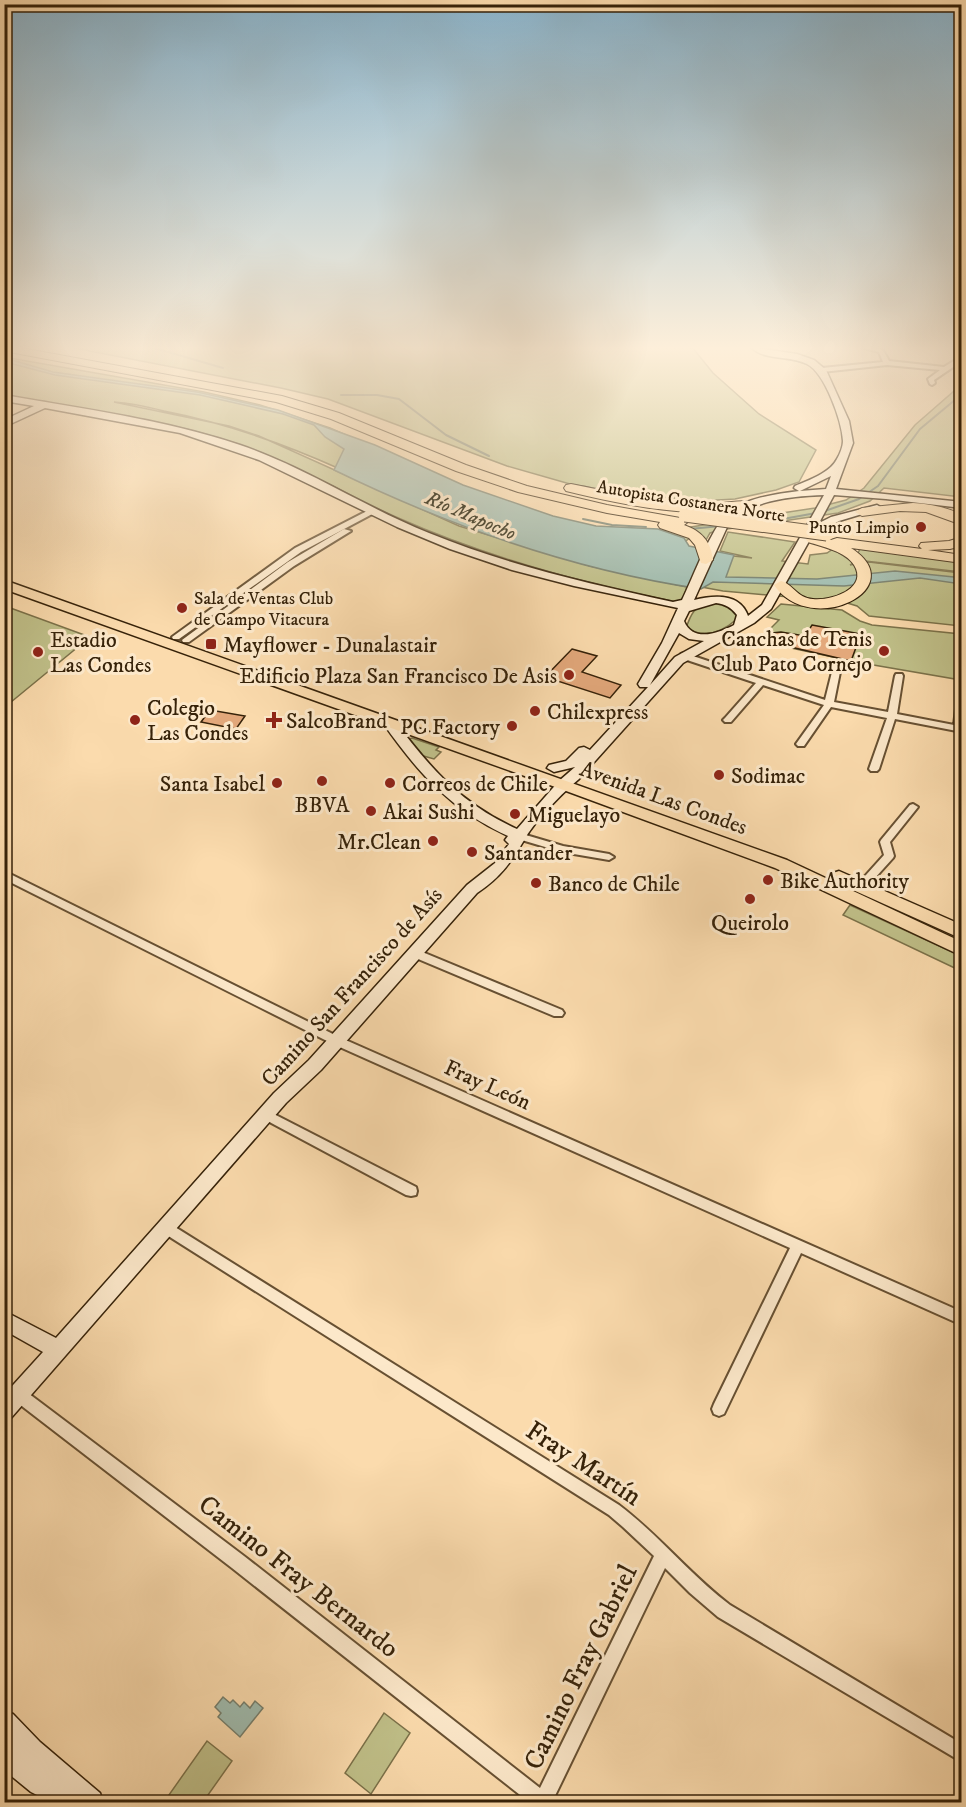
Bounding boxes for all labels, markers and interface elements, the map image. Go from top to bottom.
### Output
street label: Autopista Costanera Norte [595,476,786,528]
water label: Río Mapocho [420,486,519,547]
place label: Punto Limpio [809,517,909,539]
marker: Punto Limpio [914,520,928,534]
place label: Sala de Ventas Club de Campo Vitacura [194,588,333,631]
marker: Sala de Ventas Club de Campo Vitacura [175,601,189,615]
place label: Canchas de Tenis Club Pato Cornejo [711,626,872,678]
place label: Estadio Las Condes [50,627,151,679]
place label: Mayflower - Dunalastair [223,632,438,659]
marker: Mayflower - Dunalastair [204,637,218,651]
marker: Canchas de Tenis Club Pato Cornejo [877,644,891,658]
marker: Estadio Las Condes [31,645,45,659]
place label: Edificio Plaza San Francisco De Asis [239,663,557,690]
marker: Edificio Plaza San Francisco De Asis [562,668,576,682]
place label: Colegio Las Condes [147,695,248,747]
place label: Chilexpress [547,699,648,726]
marker: Chilexpress [528,704,542,718]
place label: SalcoBrand [286,708,387,735]
marker: Colegio Las Condes [128,713,142,727]
marker: SalcoBrand [267,713,281,727]
place label: PC Factory [400,714,501,741]
marker: PC Factory [505,719,519,733]
street label: Avenida Las Condes [576,756,751,841]
place label: Sodimac [731,763,805,790]
marker: Sodimac [712,768,726,782]
place label: Santa Isabel [160,771,265,798]
place label: Correos de Chile [402,771,548,798]
marker: BBVA [315,774,329,788]
marker: Santa Isabel [270,776,284,790]
marker: Correos de Chile [383,776,397,790]
place label: BBVA [295,792,350,819]
place label: Akai Sushi [383,799,474,826]
place label: Miguelayo [527,802,620,829]
marker: Akai Sushi [364,804,378,818]
marker: Miguelayo [508,807,522,821]
place label: Mr.Clean [337,829,422,856]
marker: Mr.Clean [426,834,440,848]
place label: Santander [484,840,573,867]
marker: Santander [465,845,479,859]
place label: Bike Authority [780,868,910,895]
place label: Banco de Chile [548,871,680,898]
marker: Bike Authority [761,873,775,887]
marker: Banco de Chile [529,876,543,890]
street label: Camino San Francisco de Asís [256,882,448,1092]
marker: Queirolo [743,892,757,906]
place label: Queirolo [711,910,789,937]
street label: Fray León [440,1054,535,1117]
street label: Fray Martín [519,1414,648,1514]
street label: Camino Fray Bernardo [191,1488,405,1666]
street label: Camino Fray Gabriel [517,1559,645,1776]

